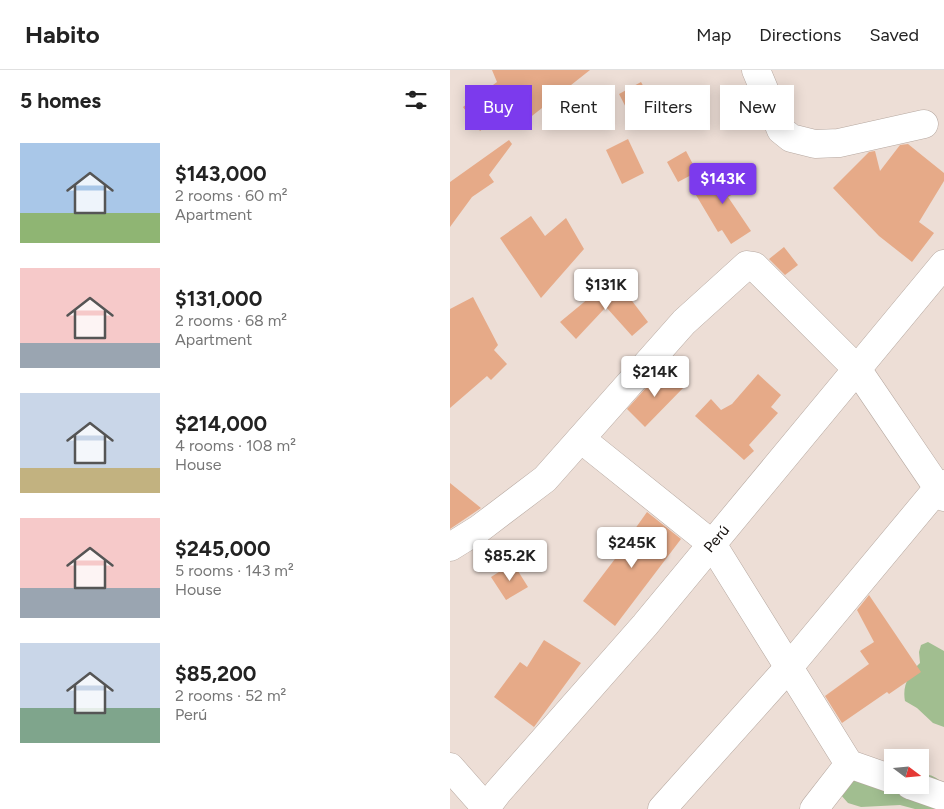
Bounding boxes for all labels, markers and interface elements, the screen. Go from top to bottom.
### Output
text: Habito [25,20,100,49]
text: Map [696,24,731,46]
text: Directions [759,24,841,46]
text: Saved [869,24,919,46]
chip: Buy [465,85,532,130]
chip: Rent [542,85,615,130]
chip: Filters [625,85,710,130]
chip: New [720,85,794,130]
icon: filters [402,86,430,114]
text: 5 homes [20,88,101,113]
text: $143,000 [175,161,267,186]
pin: $143K [688,162,758,205]
icon: home [60,163,120,223]
text: $143K [700,169,746,188]
text: 2 rooms · 60 m² [175,186,288,205]
text: Apartment [175,205,252,224]
pin: $131K [571,268,641,311]
text: $131K [585,275,627,294]
text: $131,000 [175,286,262,311]
icon: home [60,288,120,348]
text: 2 rooms · 68 m² [175,311,287,330]
text: Apartment [175,330,252,349]
pin: $214K [620,356,690,398]
text: $214K [632,362,678,381]
text: $214,000 [175,411,267,436]
icon: home [60,413,120,473]
text: 4 rooms · 108 m² [175,436,296,455]
text: House [175,455,221,474]
street label: Perú [700,521,733,556]
pin: $245K [597,526,667,569]
text: $245K [608,533,656,552]
text: $245,000 [175,536,271,561]
icon: home [60,538,120,598]
pin: $85.2K [469,540,551,582]
text: $85.2K [484,546,536,565]
text: 5 rooms · 143 m² [175,561,294,580]
text: House [175,580,221,599]
text: $85,200 [175,661,256,686]
icon: home [60,663,120,723]
text: 2 rooms · 52 m² [175,686,286,705]
text: Perú [175,705,207,724]
north arrow [884,749,929,794]
map controls [884,749,929,794]

